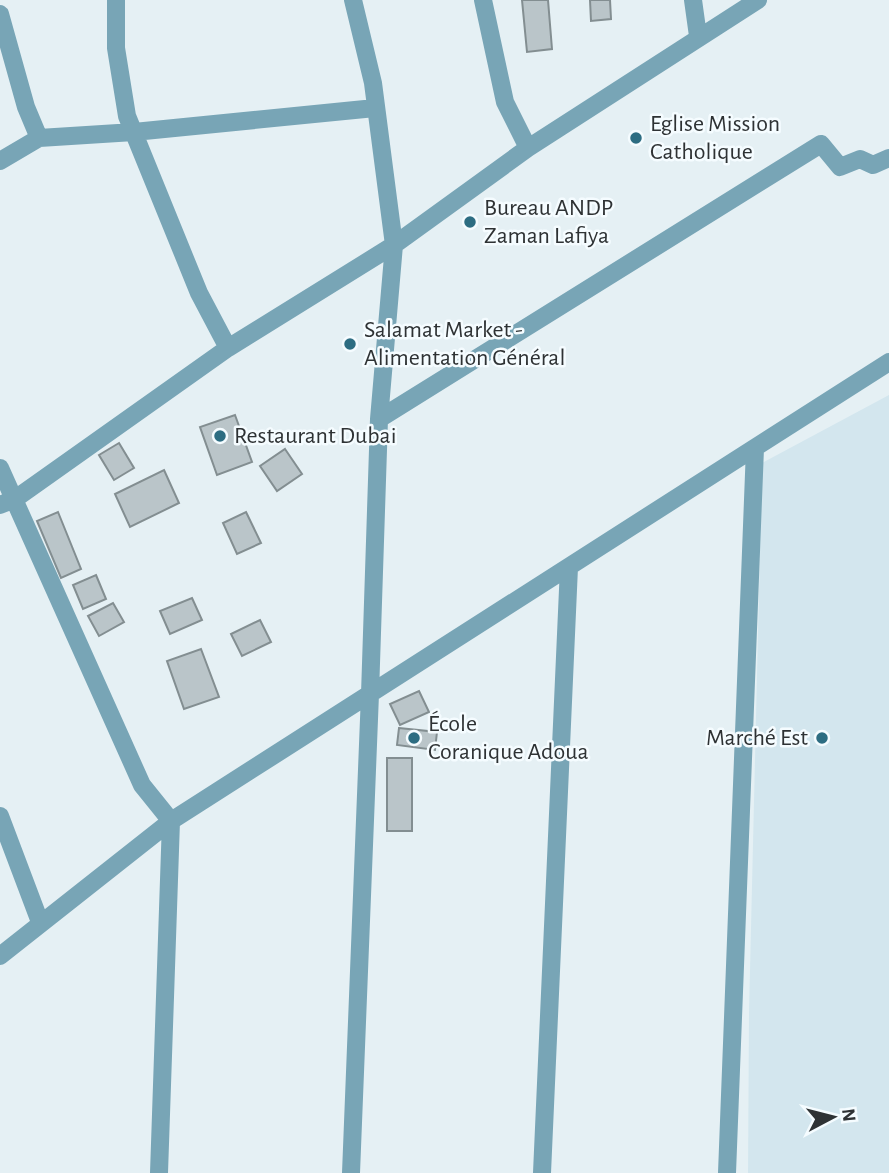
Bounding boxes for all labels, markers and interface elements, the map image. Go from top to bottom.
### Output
place label: Eglise Mission Catholique [650,112,780,164]
marker: Eglise Mission Catholique [628,130,644,146]
place label: Bureau ANDP Zaman Lafiya [484,196,613,248]
marker: Bureau ANDP Zaman Lafiya [462,214,478,230]
place label: Salamat Market - Alimentation Général [364,318,565,370]
marker: Salamat Market - Alimentation Général [342,336,358,352]
place label: Restaurant Dubai [234,424,396,448]
marker: Restaurant Dubai [212,428,228,444]
place label: École Coranique Adoua [428,710,589,764]
place label: Marché Est [706,726,808,750]
marker: École Coranique Adoua [406,730,422,746]
marker: Marché Est [814,730,830,746]
north arrow [798,1082,868,1152]
text: N [838,1107,859,1123]

